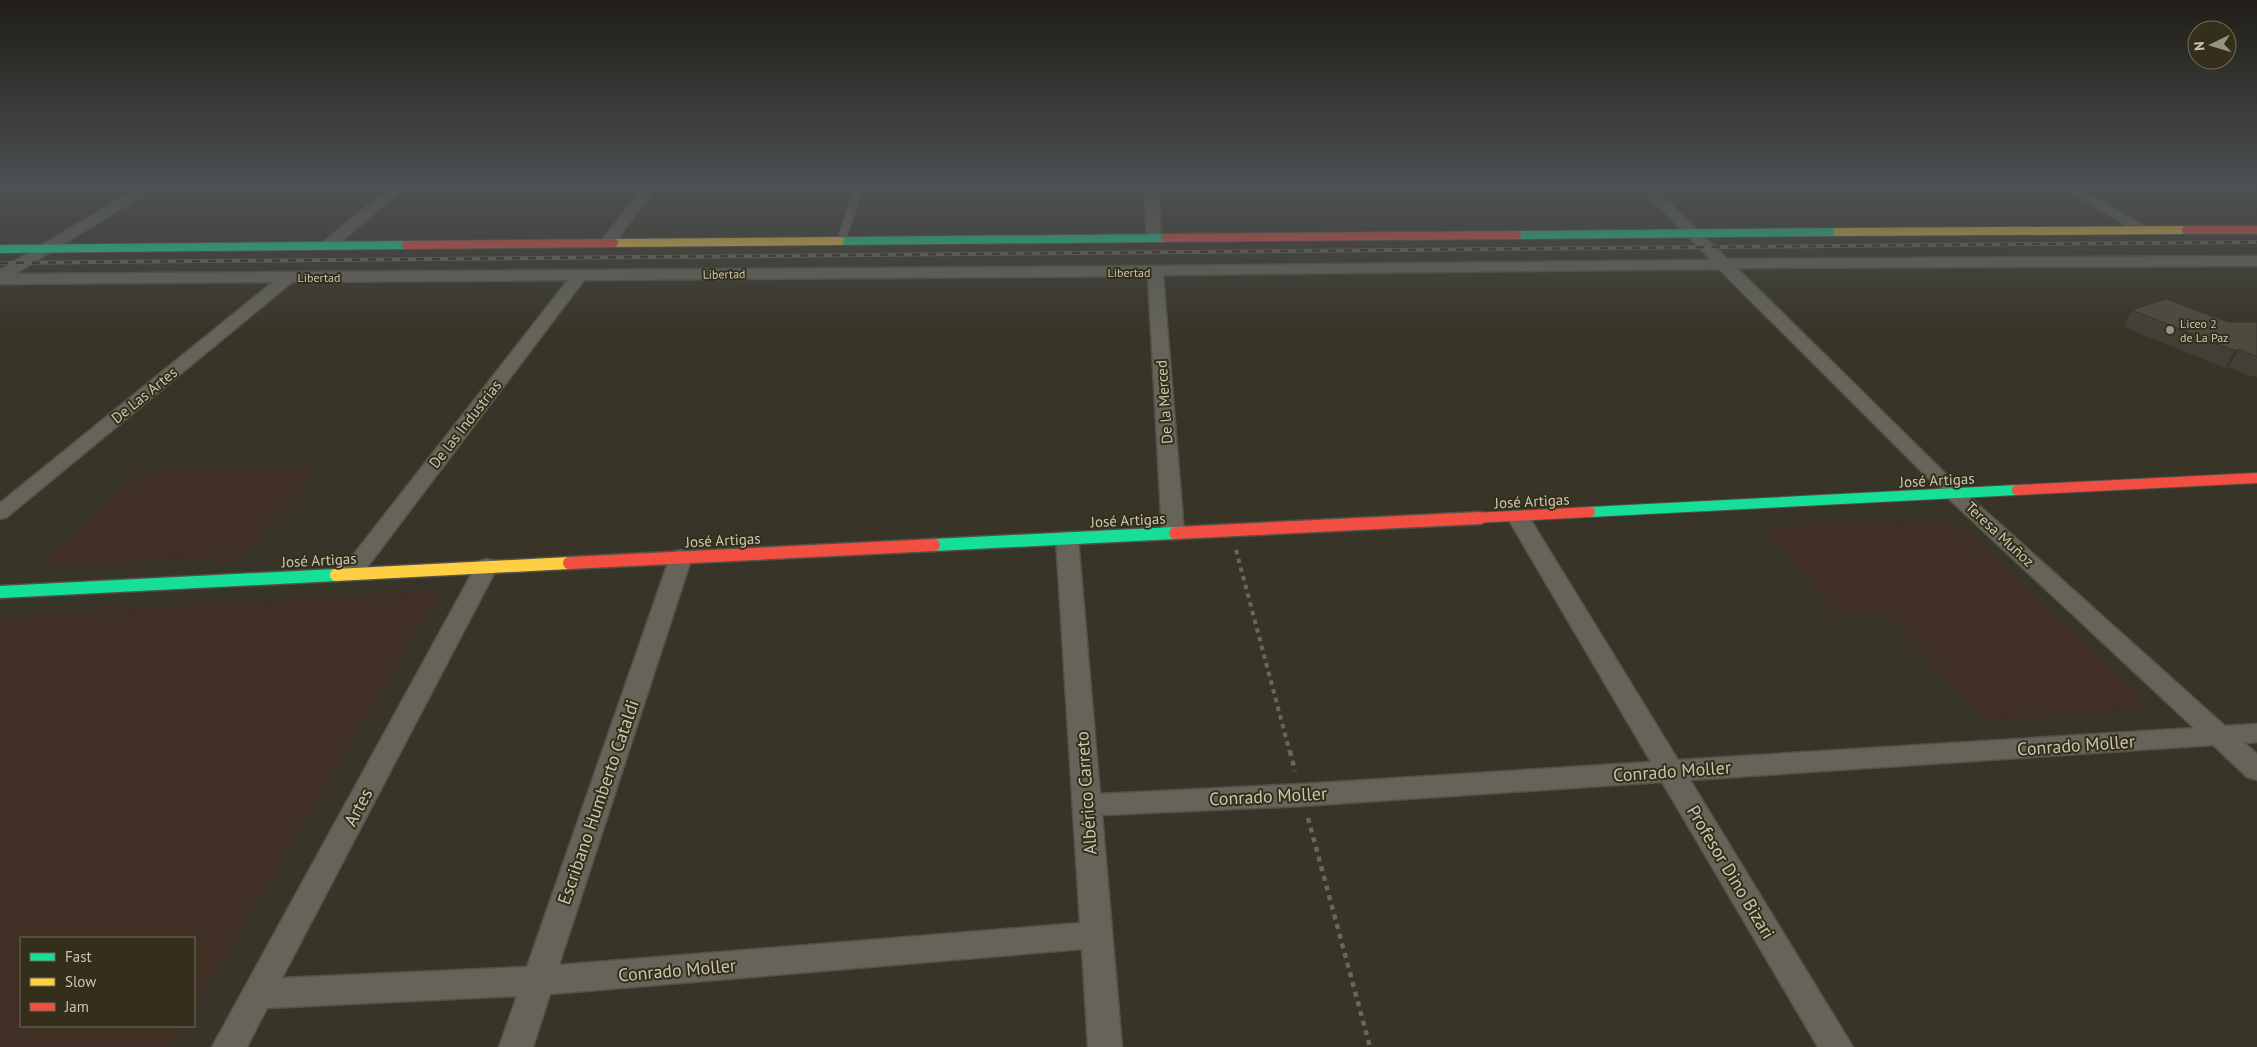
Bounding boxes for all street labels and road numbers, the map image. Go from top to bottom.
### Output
street label: Libertad [1108,265,1150,280]
street label: Libertad [702,266,746,282]
street label: Libertad [298,270,340,285]
street label: De la Merced [1152,359,1176,445]
street label: De Las Artes [107,363,181,427]
street label: De las Industrias [425,376,505,472]
street label: José Artigas [1898,469,1975,492]
street label: José Artigas [1493,490,1570,513]
street label: Teresa Muñoz [1962,497,2038,571]
street label: José Artigas [1089,509,1166,532]
street label: José Artigas [684,529,761,552]
street label: José Artigas [280,549,357,572]
street label: Escribano Humberto Cataldi [552,697,644,907]
street label: Conrado Moller [2016,729,2136,761]
street label: Albérico Carreto [1070,731,1102,855]
street label: Conrado Moller [1612,755,1732,787]
street label: Conrado Moller [1208,781,1328,811]
street label: Artes [338,784,378,830]
street label: Profesor Dino Bizari [1682,801,1780,943]
street label: Conrado Moller [617,953,737,987]

